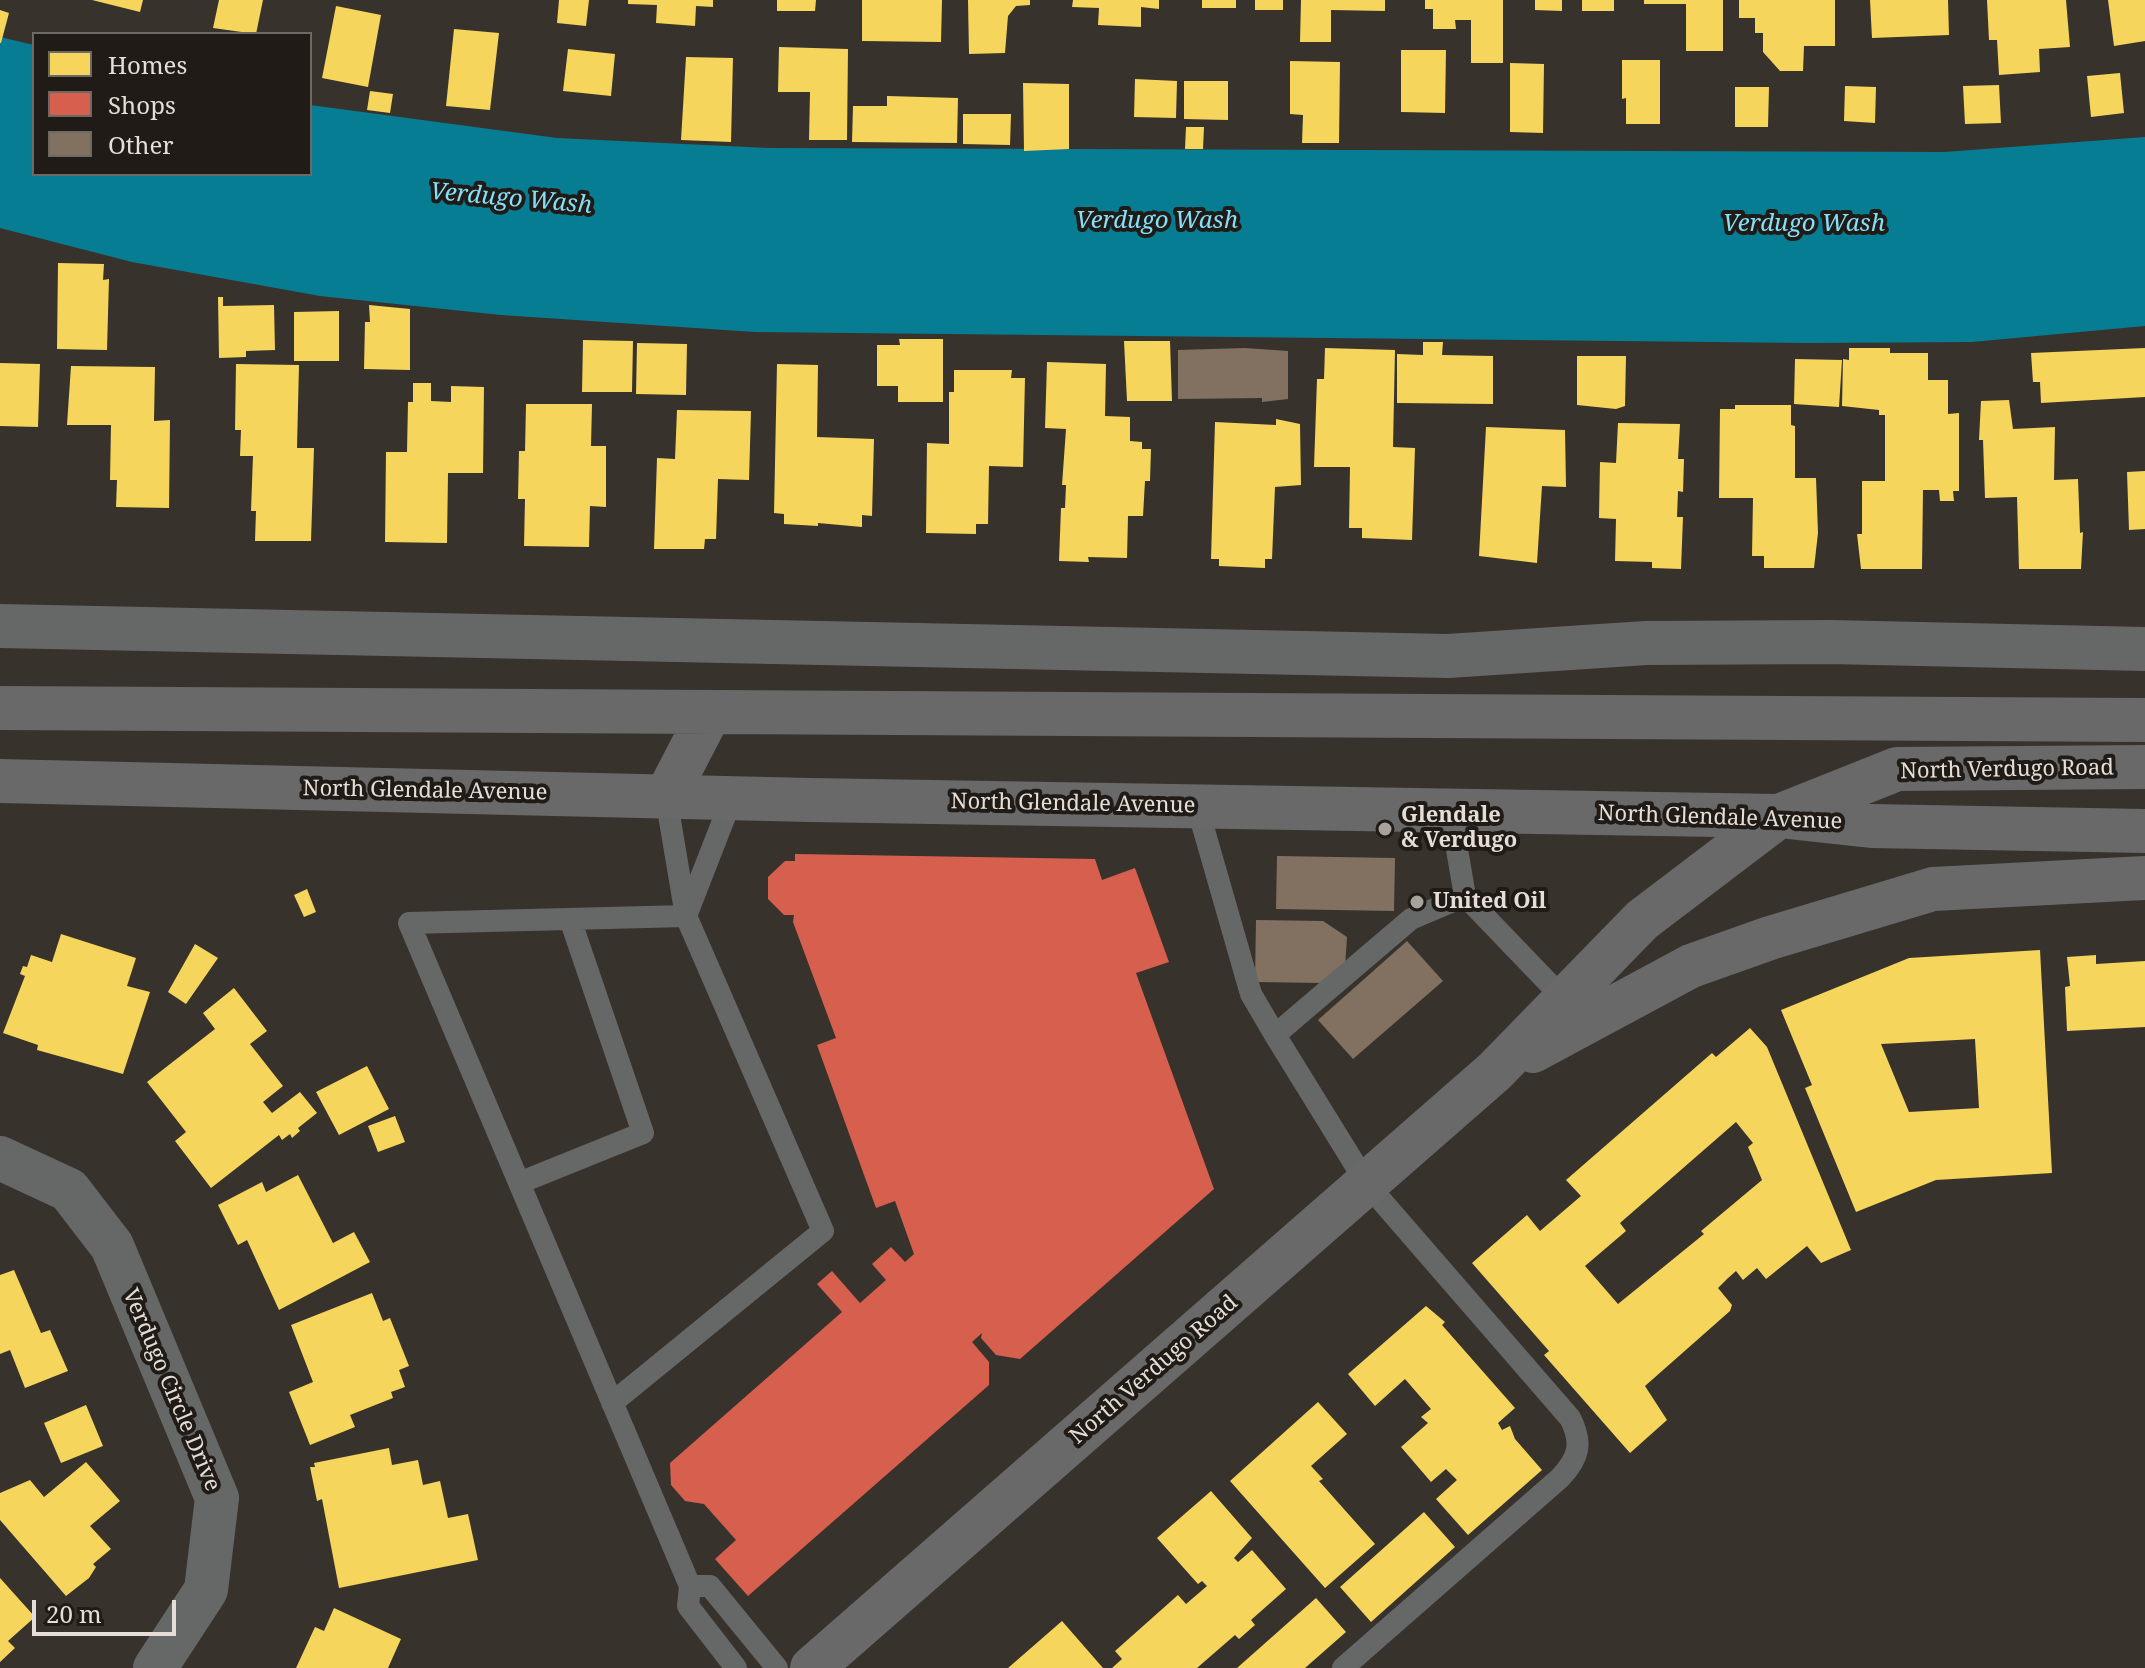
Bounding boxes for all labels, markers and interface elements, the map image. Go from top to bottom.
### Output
legend [32,32,312,176]
text: Homes [108,48,187,81]
text: Shops [108,88,176,121]
text: Other [108,128,174,161]
water label: Verdugo Wash [429,178,593,220]
water label: Verdugo Wash [1076,207,1238,235]
water label: Verdugo Wash [1723,210,1885,238]
street label: North Verdugo Road [1900,755,2114,785]
street label: North Glendale Avenue [302,776,548,806]
street label: North Glendale Avenue [950,789,1196,819]
street label: North Glendale Avenue [1597,801,1843,835]
place label: Glendale & Verdugo [1401,803,1517,854]
marker: Glendale & Verdugo [1376,820,1394,838]
place label: United Oil [1433,889,1546,915]
marker: United Oil [1408,893,1426,911]
street label: Verdugo Circle Drive [116,1285,226,1495]
street label: North Verdugo Road [1065,1290,1243,1450]
scale bar [36,1584,180,1634]
text: 20 m [46,1597,102,1630]

